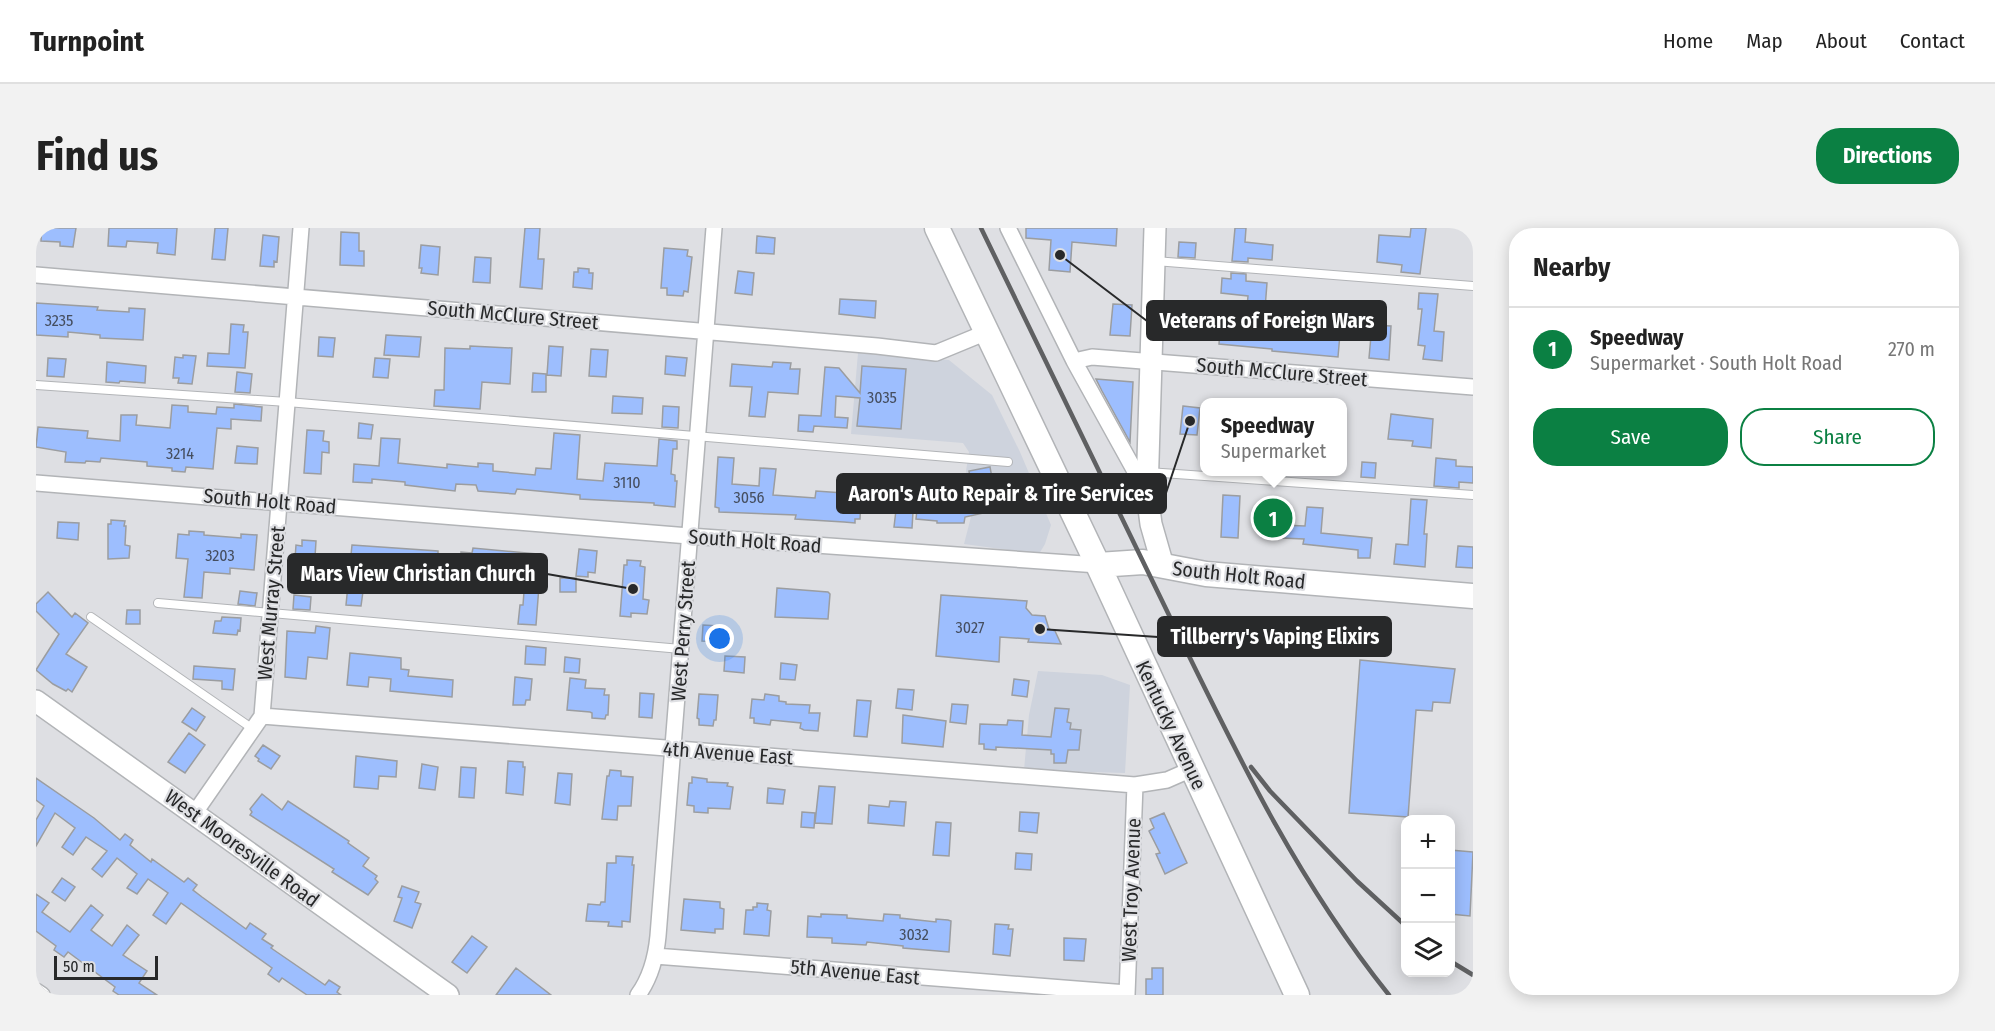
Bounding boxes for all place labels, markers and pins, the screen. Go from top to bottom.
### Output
callout: Veterans of Foreign Wars [1147,301,1386,340]
callout: Aaron's Auto Repair & Tire Services [837,474,1166,513]
pin: 1 [1254,496,1292,540]
callout: Mars View Christian Church [288,554,547,593]
callout: Tillberry's Vaping Elixirs [1158,617,1391,656]

